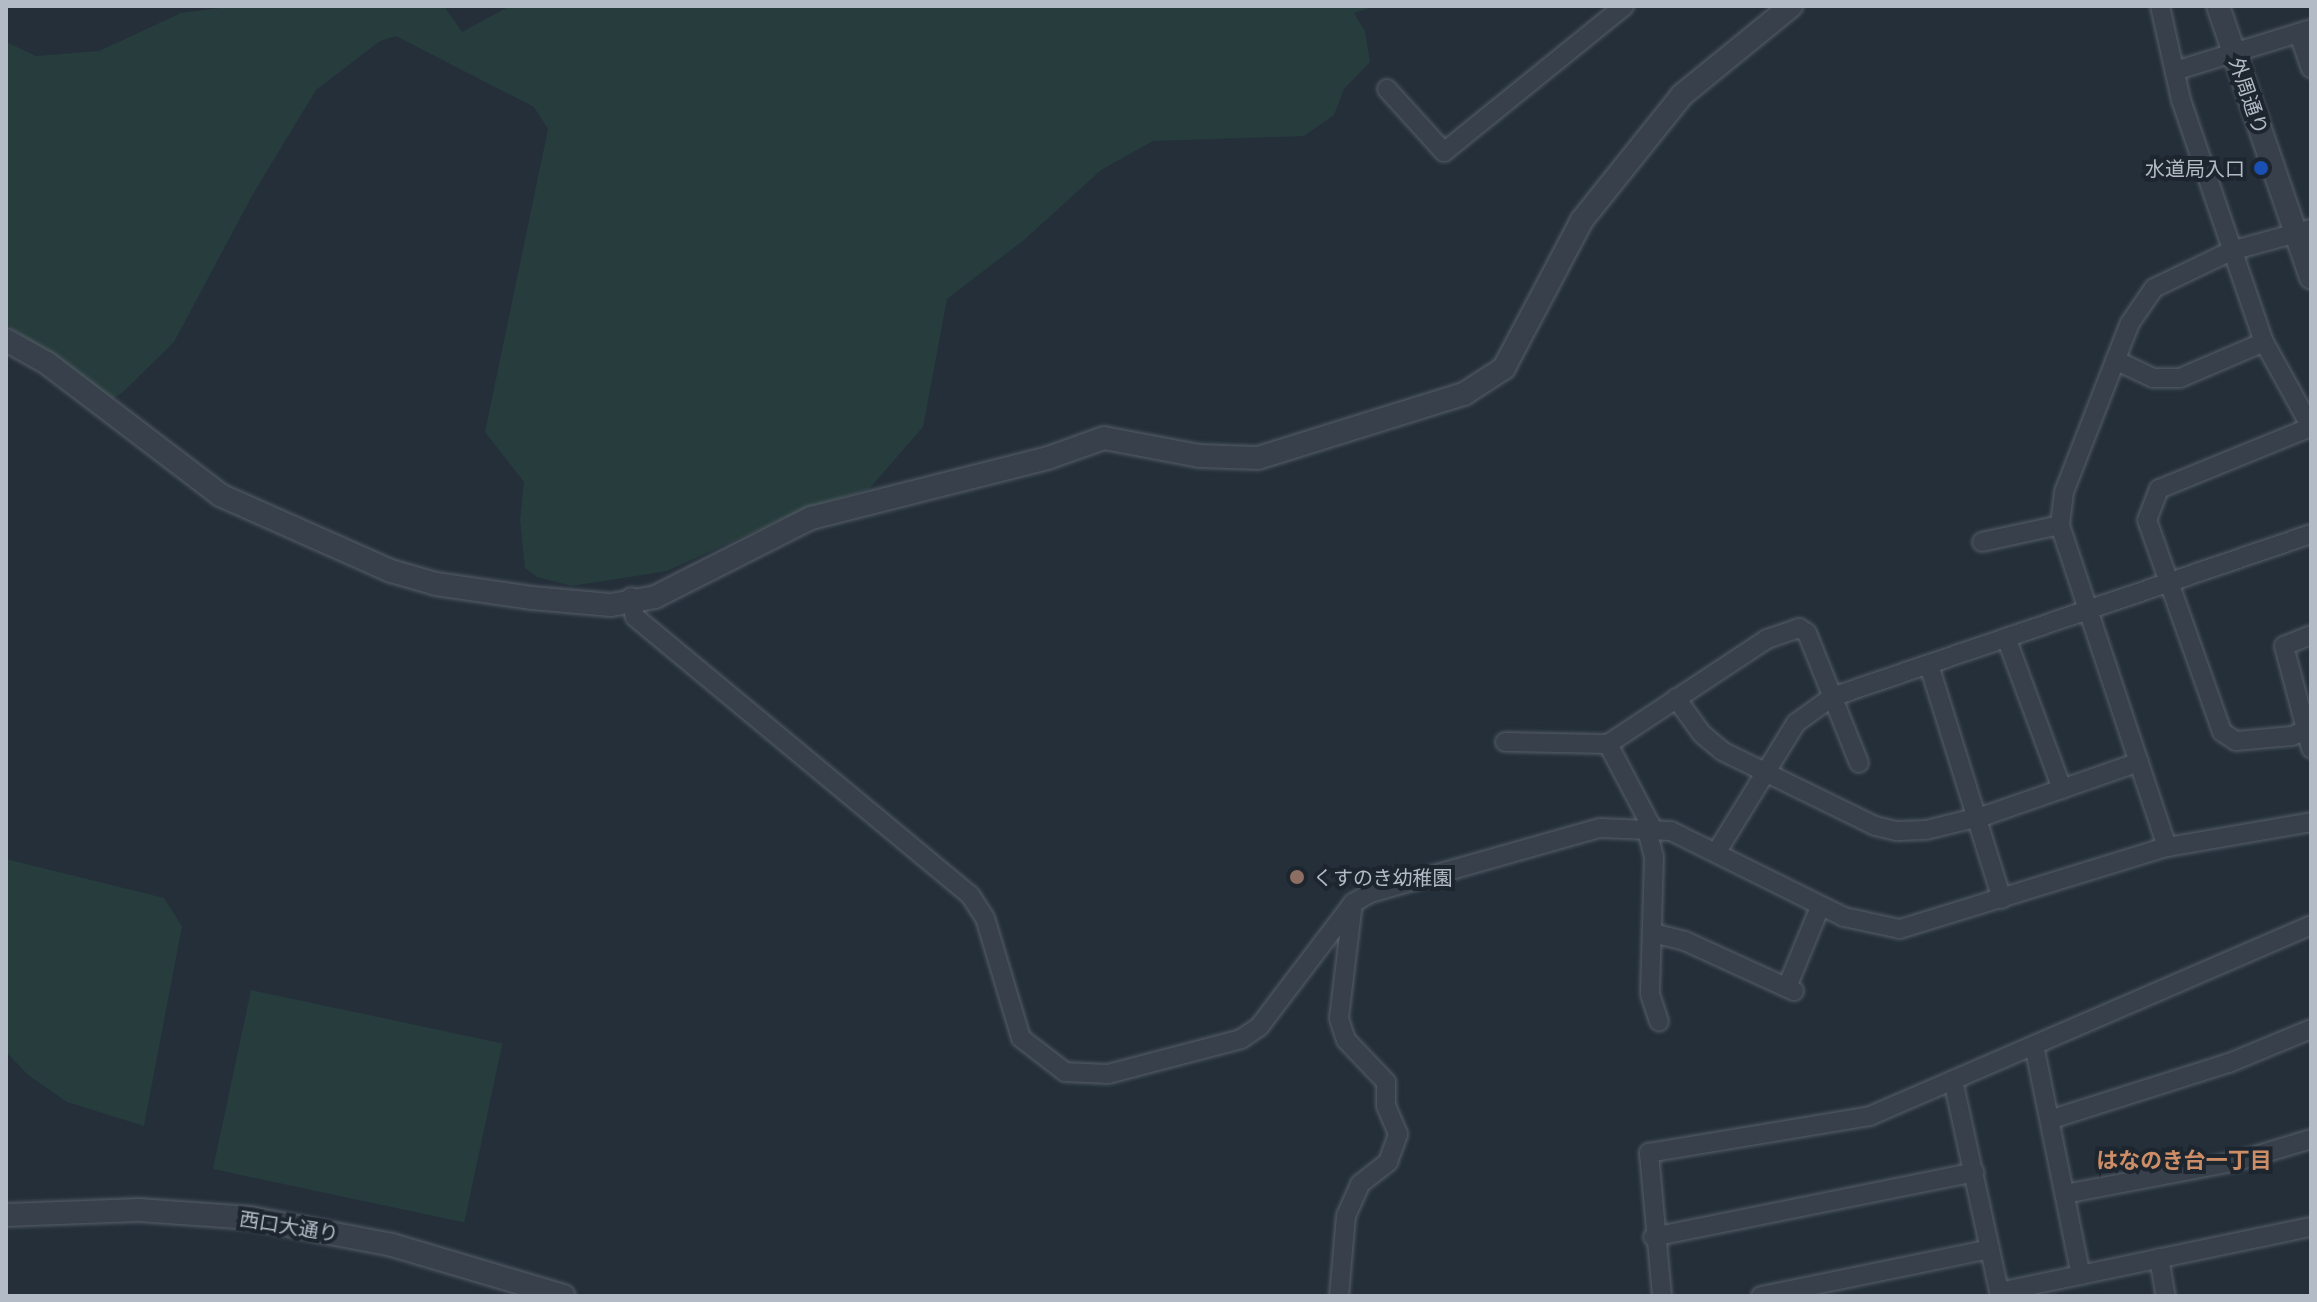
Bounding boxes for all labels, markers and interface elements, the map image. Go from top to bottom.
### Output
street label: 外周通り [2225,54,2273,138]
place label: 水道局入口 [2145,156,2245,180]
marker: 水道局入口 [2252,159,2270,177]
place label: くすのき幼稚園 [1313,865,1453,889]
marker: くすのき幼稚園 [1288,868,1306,886]
district label: はなのき台一丁目 [2096,1148,2272,1174]
street label: 西口大通り [238,1206,340,1246]

